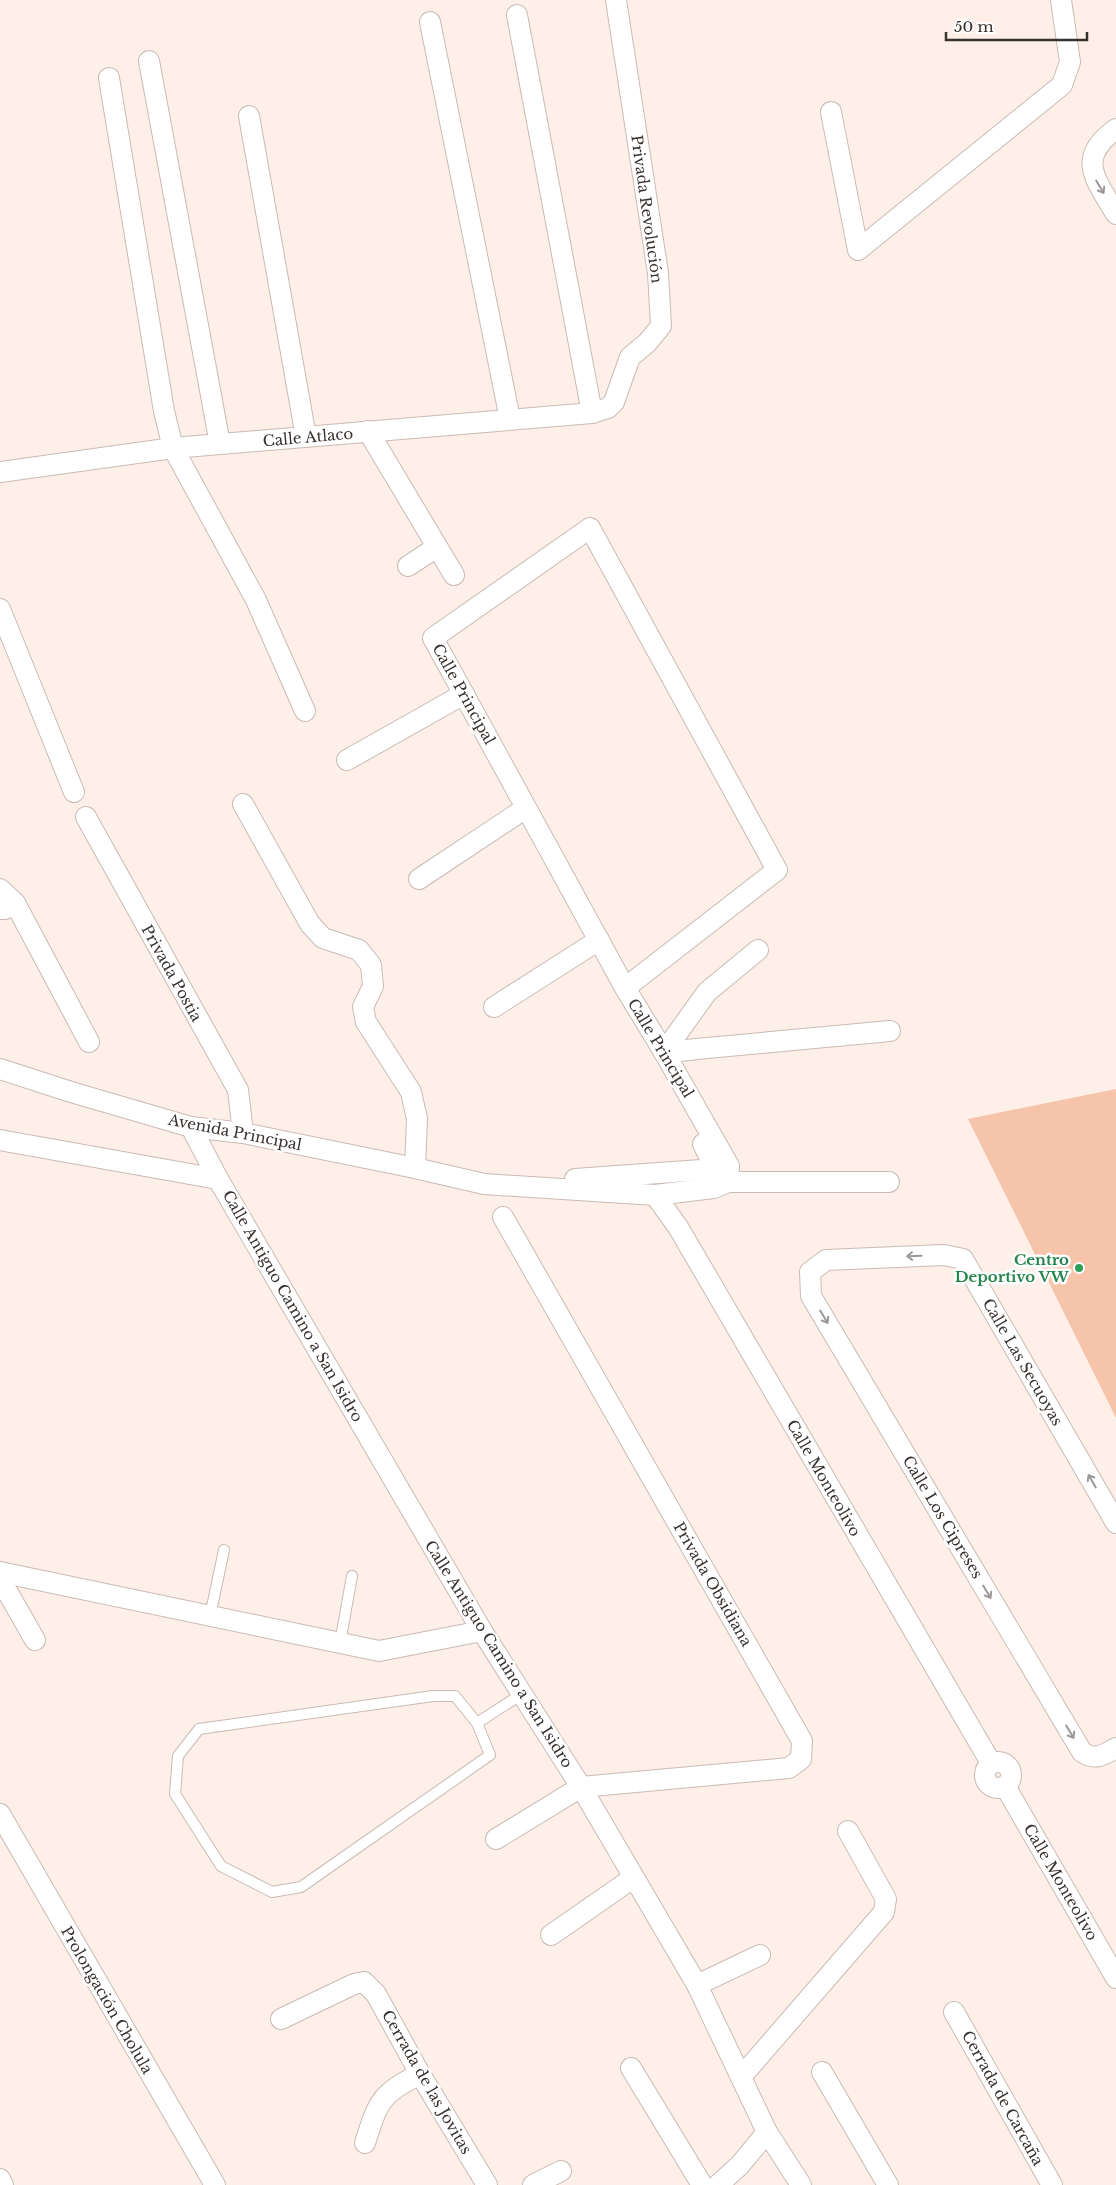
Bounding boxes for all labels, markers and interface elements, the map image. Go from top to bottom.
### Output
scale bar [946,10,1087,42]
text: 50 m [954,17,994,36]
street label: Privada Revolución [627,134,667,284]
one-way arrow [1095,180,1105,194]
street label: Calle Atlaco [262,424,354,450]
street label: Calle Principal [428,640,500,748]
street label: Privada Postia [138,921,207,1025]
street label: Calle Principal [624,995,698,1101]
street label: Avenida Principal [166,1110,303,1154]
street label: Calle Antiguo Camino a San Isidro [219,1187,367,1425]
place label: Centro Deportivo VW [955,1250,1070,1286]
one-way arrow [907,1252,923,1261]
marker: Centro Deportivo VW [1073,1262,1085,1274]
street label: Calle Las Secuoyas [979,1295,1067,1429]
one-way arrow [819,1309,829,1323]
street label: Calle Monteolivo [783,1416,865,1540]
street label: Calle Los Cipreses [899,1452,987,1582]
one-way arrow [1086,1475,1096,1489]
street label: Privada Obsidiana [670,1518,757,1650]
street label: Calle Antiguo Camino a San Isidro [421,1537,577,1771]
one-way arrow [983,1584,993,1598]
one-way arrow [1066,1724,1076,1738]
street label: Calle Monteolivo [1020,1820,1102,1944]
street label: Prolongación Cholula [57,1923,157,2078]
street label: Cerrada de las Jovitas [378,2007,476,2158]
street label: Cerrada de Carcaña [958,2027,1048,2169]

